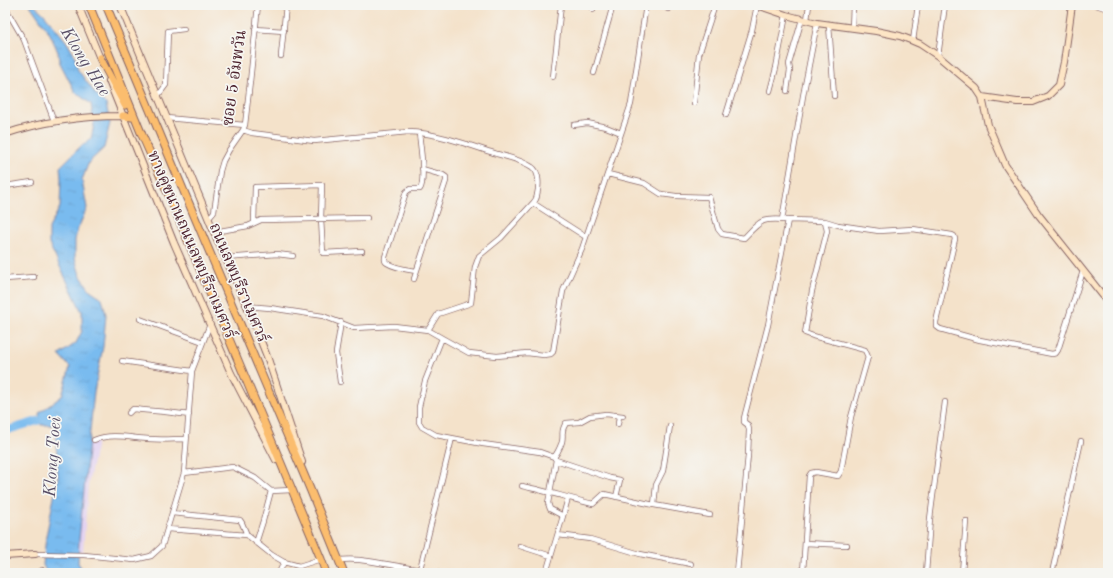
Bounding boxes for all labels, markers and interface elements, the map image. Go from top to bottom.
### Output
water label: Klong Hae [57,24,113,100]
street label: ซอย 5 อัมพวัน [219,29,250,127]
street label: ทางคู่ขนานถนนลพบุรีราเมศวร์ [143,148,239,342]
street label: ถนนลพบุรีราเมศวร์ [204,220,272,346]
water label: Klong Toei [42,416,64,499]

